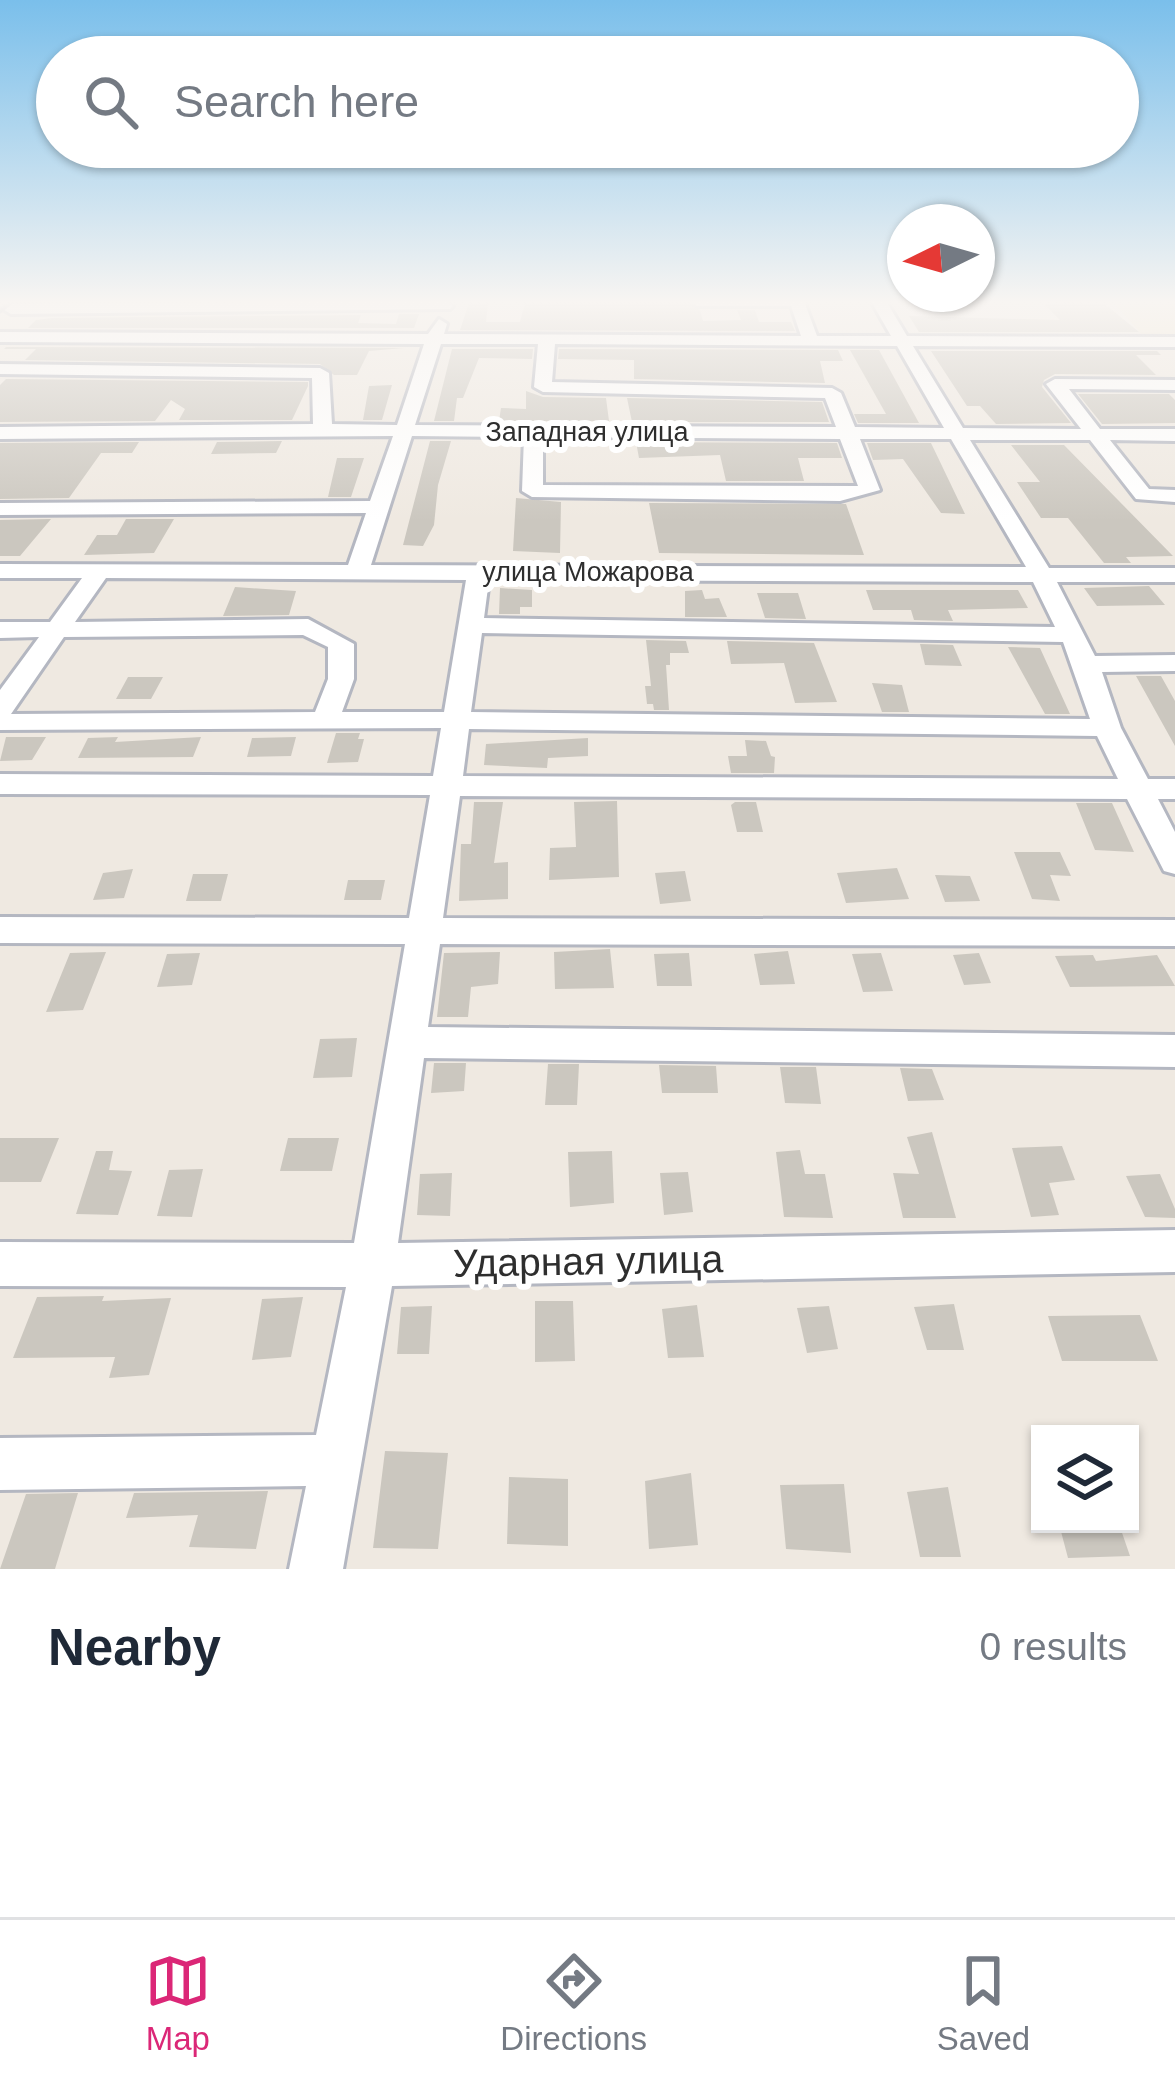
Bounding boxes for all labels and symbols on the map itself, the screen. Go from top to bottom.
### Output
north arrow [887,204,995,312]
street label: Западная улица [486,417,689,447]
street label: улица Можарова [482,557,695,587]
street label: Ударная улица [453,1237,724,1285]

